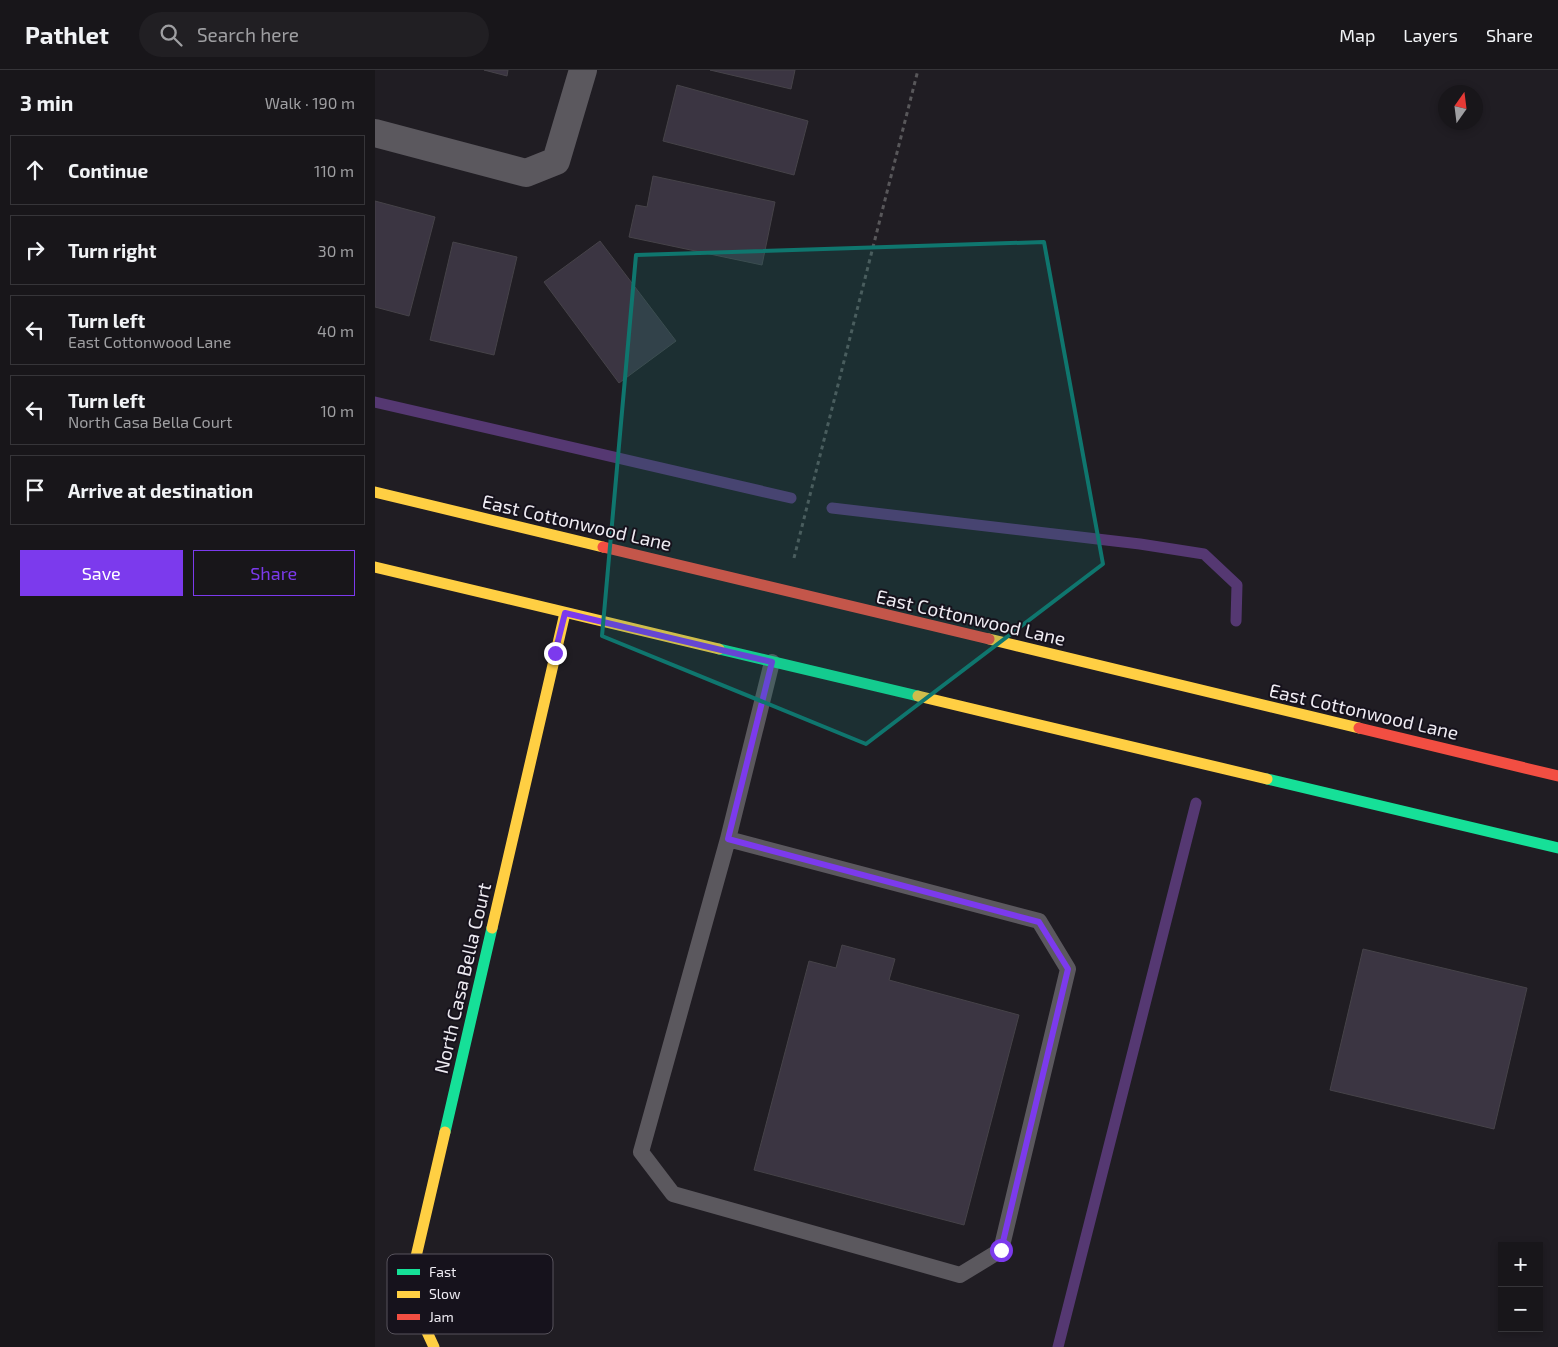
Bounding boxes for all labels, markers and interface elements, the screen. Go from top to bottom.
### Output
search box [139,12,489,57]
text: Pathlet [25,20,109,49]
icon: search [157,21,185,49]
text: Search here [197,23,299,46]
text: Map [1339,24,1375,46]
text: Layers [1403,24,1458,46]
text: Share [1486,24,1533,46]
north arrow [1438,85,1483,130]
text: 3 min [20,90,73,115]
text: Walk · 190 m [265,93,355,112]
icon: ahead [21,156,49,184]
text: Continue [68,159,148,182]
text: 110 m [314,161,354,180]
icon: right [21,236,49,264]
text: Turn right [68,239,156,262]
text: 30 m [318,241,354,260]
text: Turn left [68,309,145,332]
icon: left [21,316,49,344]
text: 40 m [317,321,354,340]
text: East Cottonwood Lane [68,332,231,351]
text: Turn left [68,389,145,412]
icon: left [21,396,49,424]
text: 10 m [320,401,354,420]
text: North Casa Bella Court [68,412,232,431]
icon: arrive [21,476,49,504]
text: Arrive at destination [68,479,253,502]
street label: East Cottonwood Lane [480,489,674,555]
button: Save [20,550,183,596]
button: Share [193,550,355,596]
street label: East Cottonwood Lane [874,584,1068,650]
route end [544,642,567,665]
street label: East Cottonwood Lane [1267,678,1461,744]
street label: North Casa Bella Court [429,880,495,1076]
route start [990,1239,1013,1262]
map controls [1498,1242,1543,1332]
button: + [1498,1242,1543,1287]
legend [387,1254,553,1334]
text: Fast [429,1263,456,1280]
text: Slow [429,1285,461,1302]
button: − [1498,1287,1543,1332]
text: Jam [429,1308,454,1325]

